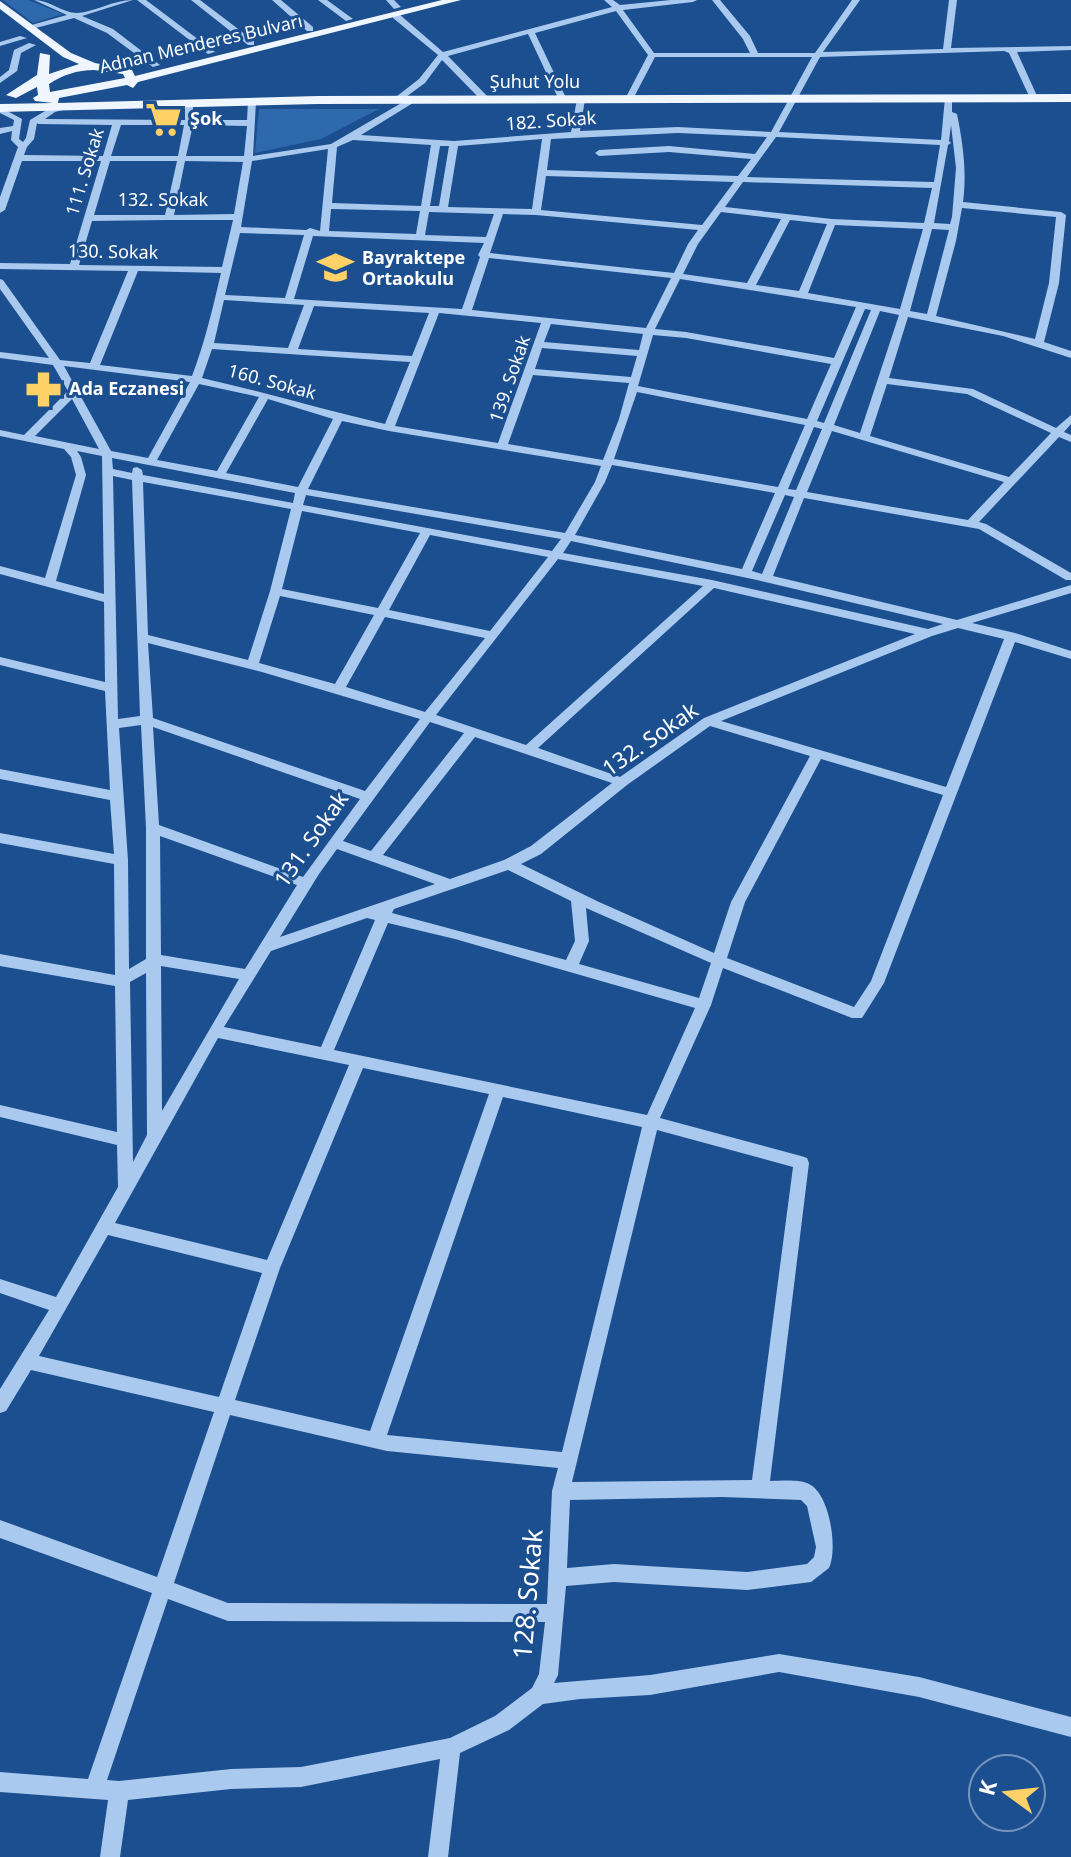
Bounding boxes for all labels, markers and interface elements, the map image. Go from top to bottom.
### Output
street label: Adnan Menderes Bulvarı [97,8,305,78]
street label: Şuhut Yolu [490,69,580,93]
supermarket icon: Şok [145,100,183,138]
street label: 182. Sokak [505,105,597,135]
place label: Şok [190,106,223,130]
street label: 111. Sokak [59,125,109,218]
street label: 132. Sokak [118,187,209,211]
street label: 130. Sokak [68,238,159,264]
place label: Bayraktepe Ortaokulu [362,245,465,290]
school or university icon: Bayraktepe Ortaokulu [317,249,355,287]
street label: 139. Sokak [483,332,535,425]
street label: 160. Sokak [225,358,319,404]
pharmacy icon: Ada Eczanesi [24,370,62,408]
place label: Ada Eczanesi [69,376,184,400]
street label: 132. Sokak [596,694,704,782]
street label: 131. Sokak [266,784,354,892]
street label: 128. Sokak [503,1527,551,1661]
north arrow [967,1753,1047,1833]
text: K [970,1776,1003,1799]

